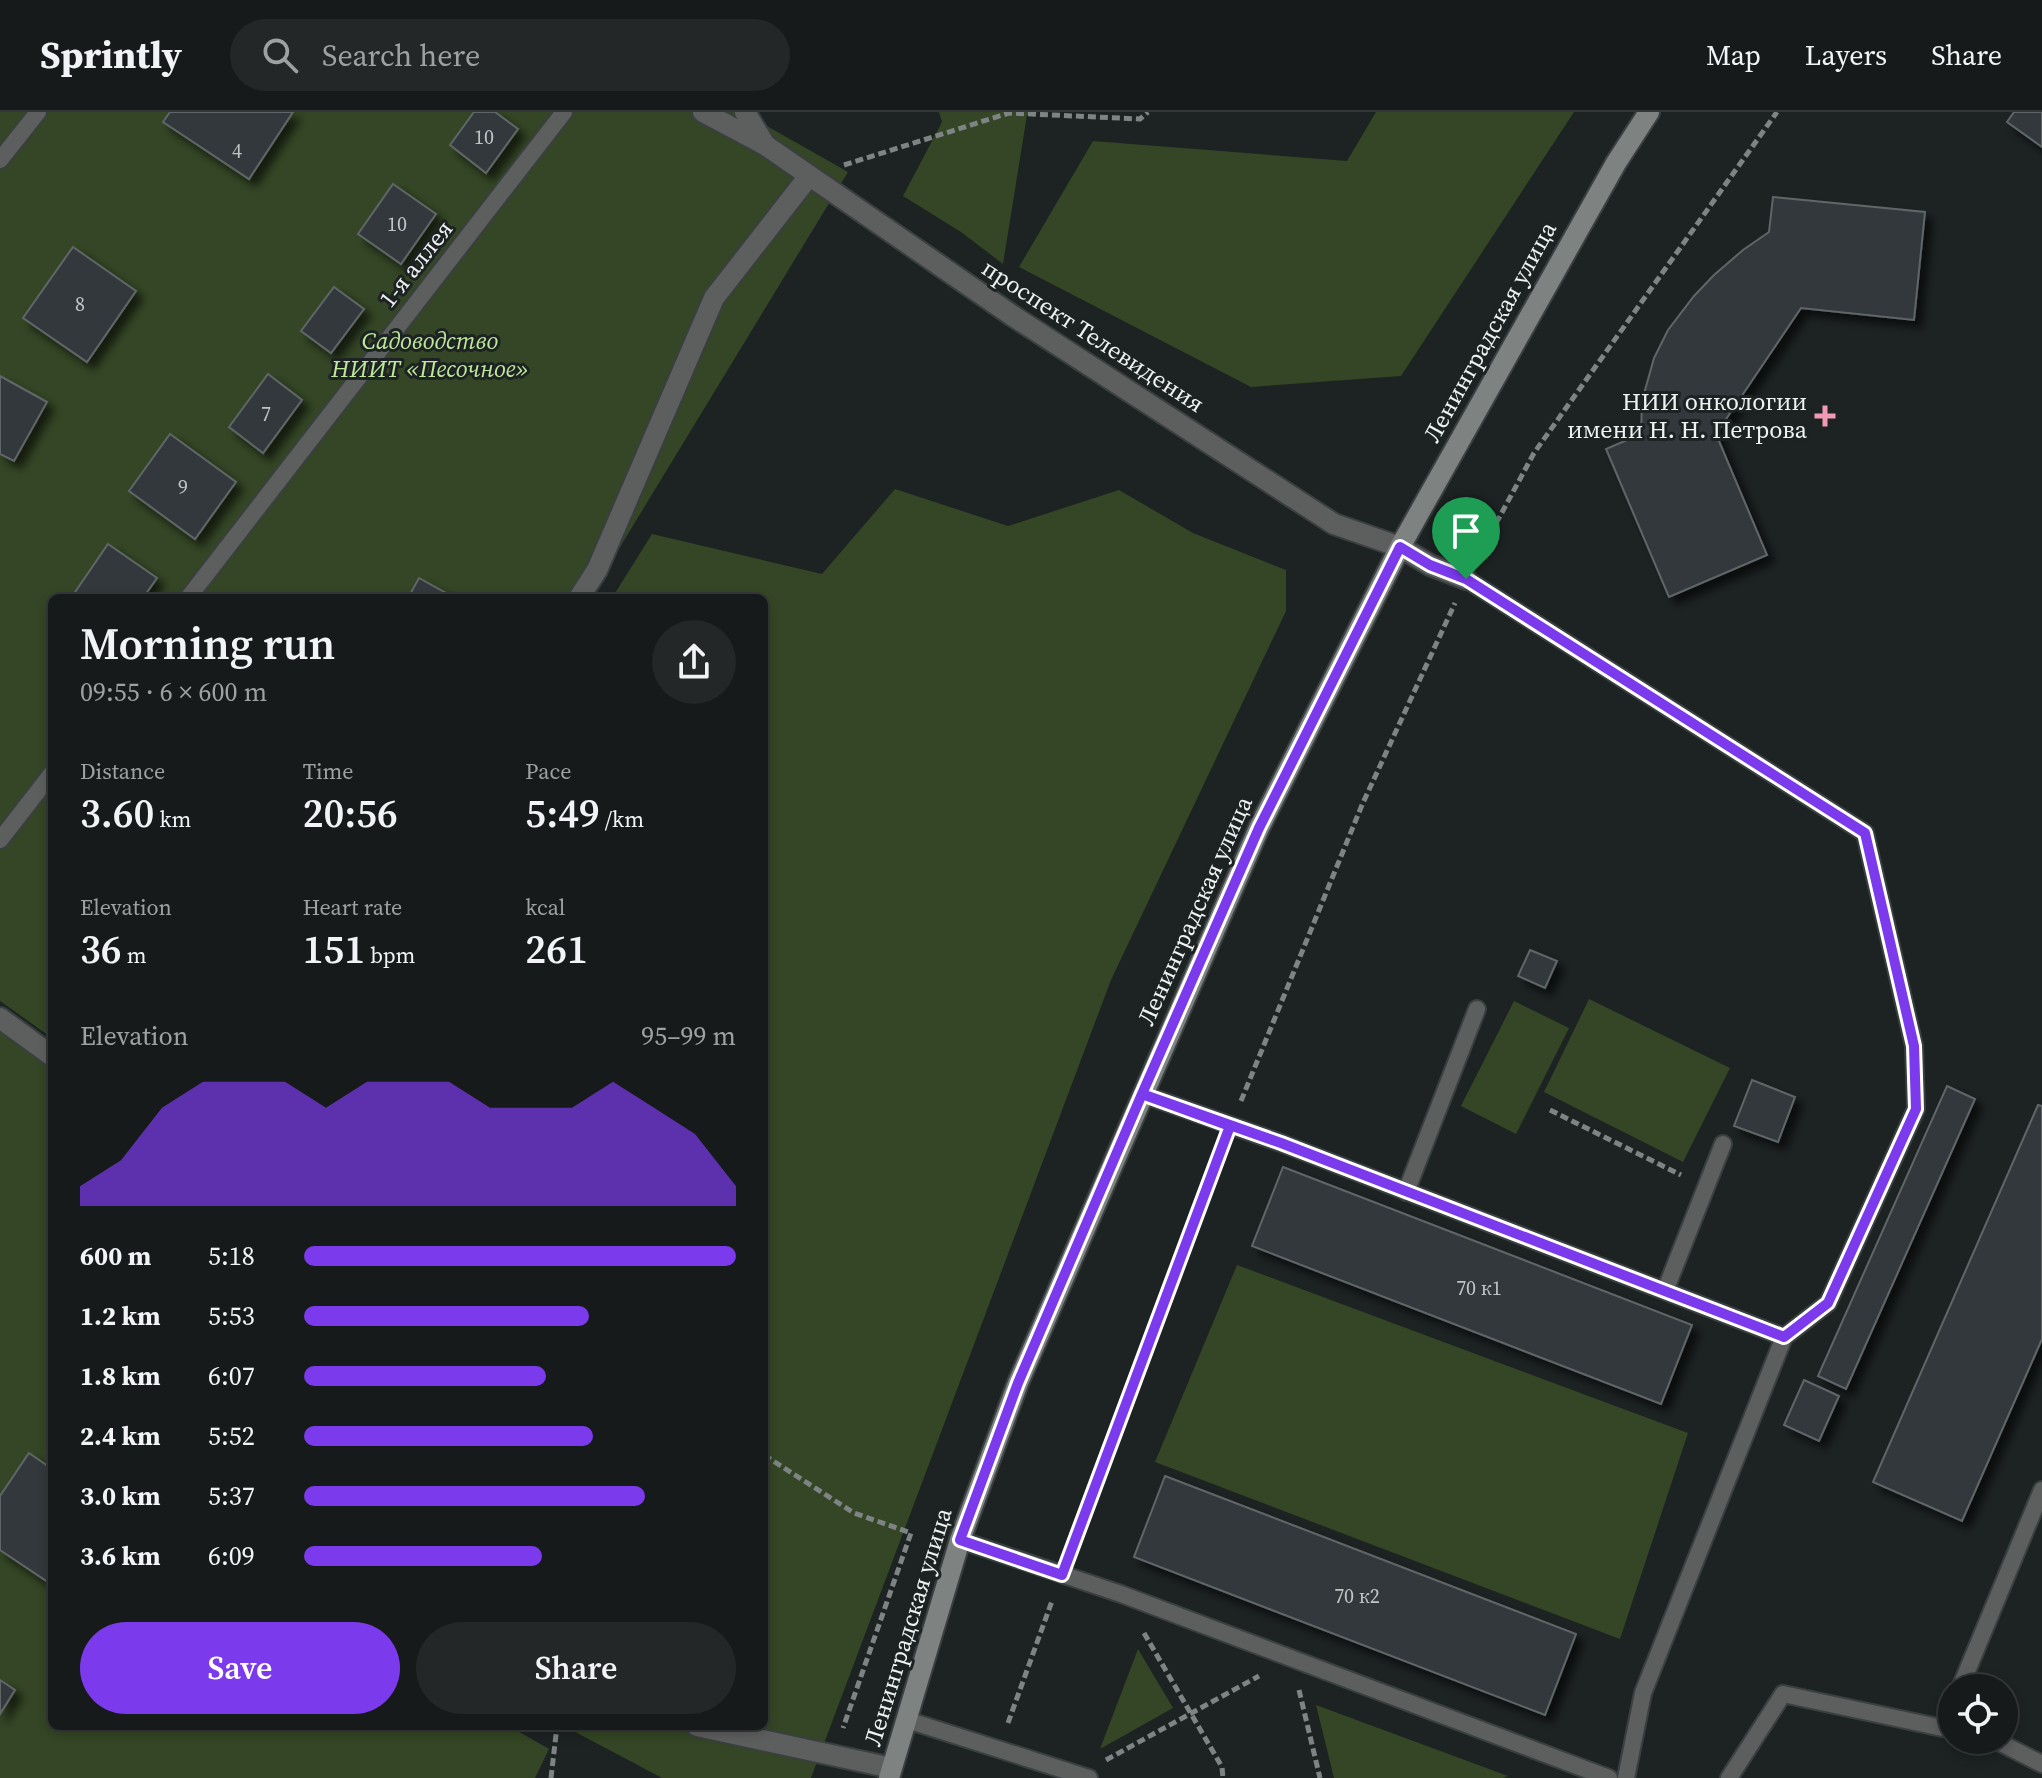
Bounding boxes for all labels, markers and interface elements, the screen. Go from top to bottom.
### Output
search box [230,19,790,91]
text: Sprintly [40,29,182,81]
icon: search [258,33,302,77]
text: Search here [322,35,480,76]
text: Map [1706,36,1761,74]
text: Layers [1805,36,1887,74]
text: Share [1931,36,2002,74]
house number: 10 [474,123,494,151]
house number: 4 [232,137,242,165]
house number: 10 [387,210,407,238]
street label: 1-я аллея [371,213,460,314]
street label: Ленинградская улица [1415,215,1564,448]
street label: проспект Телевидения [976,251,1211,420]
house number: 8 [75,290,85,318]
park label: Садоводство НИИТ «Песочное» [330,324,529,385]
place label: НИИ онкологии имени Н. Н. Петрова [1567,385,1808,446]
house number: 7 [261,400,271,428]
marker: НИИ онкологии имени Н. Н. Петрова [1814,405,1836,427]
house number: 9 [178,473,188,501]
pin [1432,497,1500,579]
icon: arrive [1444,509,1488,553]
text: Morning run [80,613,336,674]
button: share [652,620,736,704]
text: 09:55 · 6 × 600 m [80,674,267,710]
text: Distance [80,756,165,786]
text: Time [303,756,354,786]
text: Pace [525,756,571,786]
text: 3.60 [80,786,154,840]
text: 20:56 [303,786,398,840]
text: 5:49 [525,786,600,840]
street label: Ленинградская улица [1129,790,1260,1031]
text: km [154,804,191,834]
text: /km [600,804,644,834]
text: Elevation [80,892,172,922]
text: Heart rate [303,892,402,922]
text: kcal [525,892,565,922]
text: 36 [80,922,122,976]
text: 151 [303,922,365,976]
text: 261 [525,922,588,976]
text: m [122,940,147,970]
text: bpm [365,940,415,970]
text: Elevation [80,1018,189,1054]
text: 95–99 m [641,1018,736,1054]
text: 600 m [80,1238,151,1274]
text: 5:18 [208,1238,255,1274]
house number: 70 к1 [1456,1274,1502,1302]
text: 1.2 km [80,1298,161,1334]
text: 5:53 [208,1298,255,1334]
text: 1.8 km [80,1358,161,1394]
text: 6:07 [208,1358,255,1394]
text: 2.4 km [80,1418,161,1454]
text: 5:52 [208,1418,255,1454]
text: 3.0 km [80,1478,161,1514]
text: 5:37 [208,1478,255,1514]
street label: Ленинградская улица [856,1503,960,1750]
text: 3.6 km [80,1538,161,1574]
text: 6:09 [208,1538,255,1574]
house number: 70 к2 [1334,1582,1380,1610]
button: Save [80,1622,400,1714]
button: Share [416,1622,736,1714]
map controls [1938,1674,2018,1754]
button: locate [1938,1674,2018,1754]

